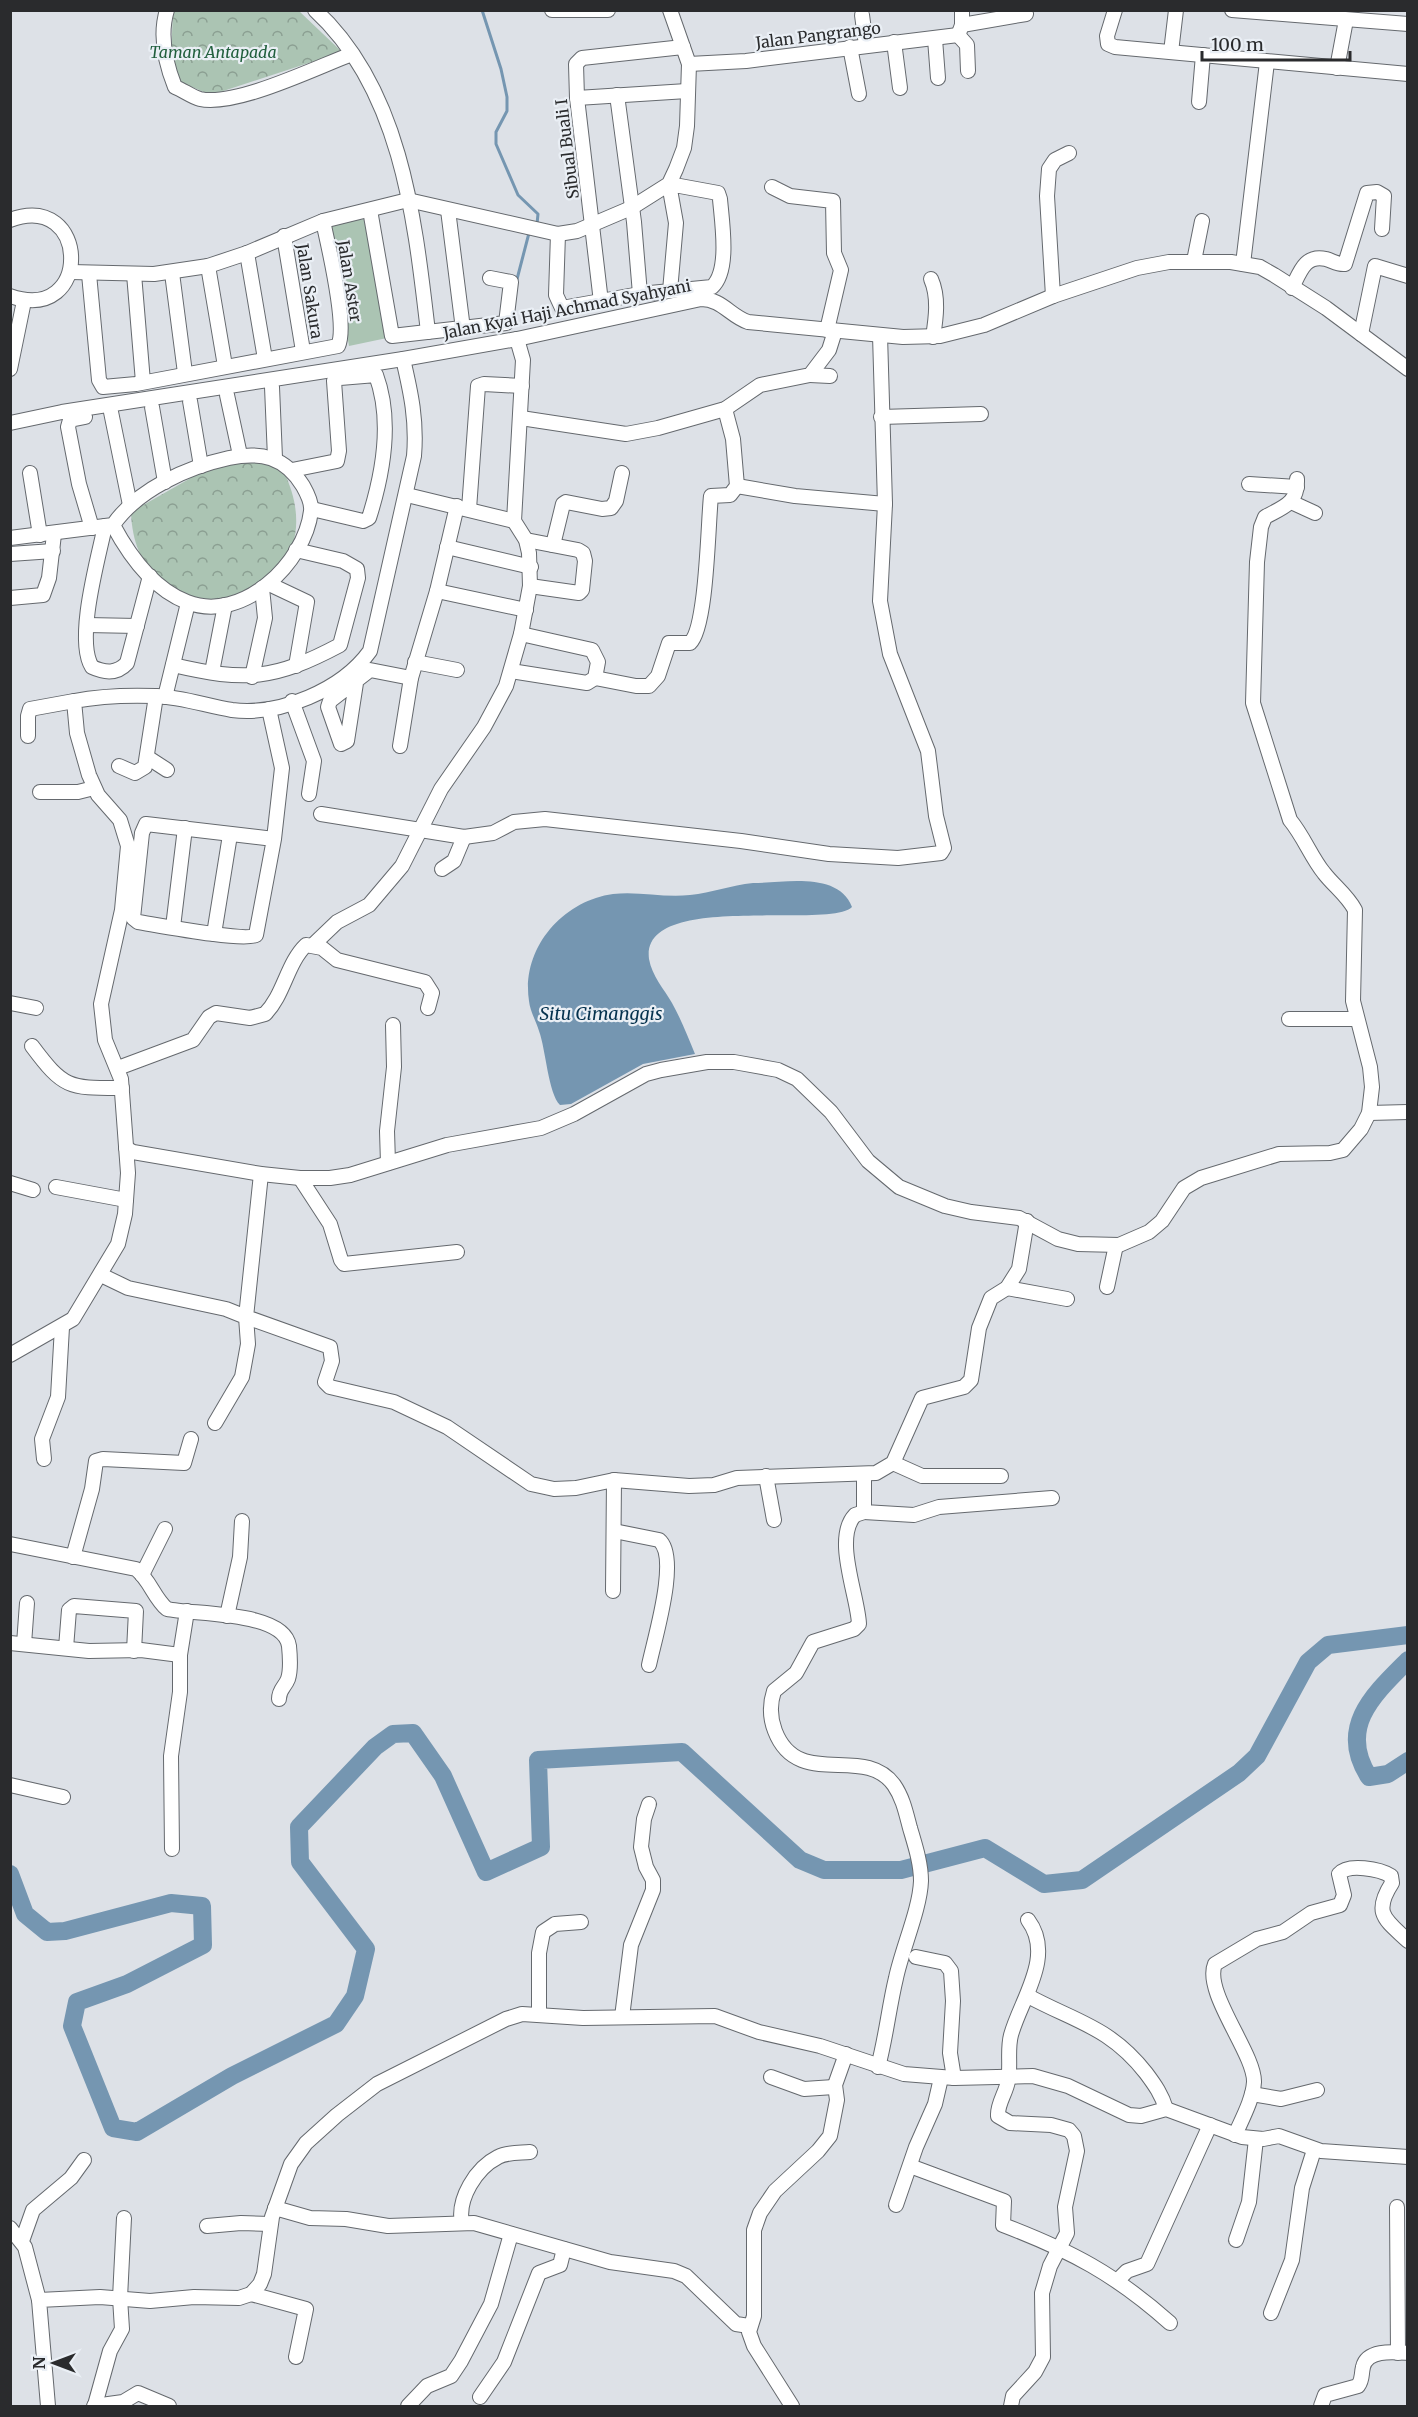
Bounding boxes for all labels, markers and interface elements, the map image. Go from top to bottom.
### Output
street label: Jalan Pangrango [753,17,882,53]
scale bar [1202,24,1350,62]
text: 100 m [1211,33,1264,56]
park label: Taman Antapada [149,42,277,62]
street label: Sibual Buali I [551,98,583,200]
street label: Jalan Aster [333,238,366,323]
street label: Jalan Sakura [292,241,327,340]
street label: Jalan Kyai Haji Achmad Syahyani [440,275,693,343]
water label: Situ Cimanggis [540,1002,662,1025]
north arrow [24,2333,84,2393]
text: N [29,2356,49,2369]

